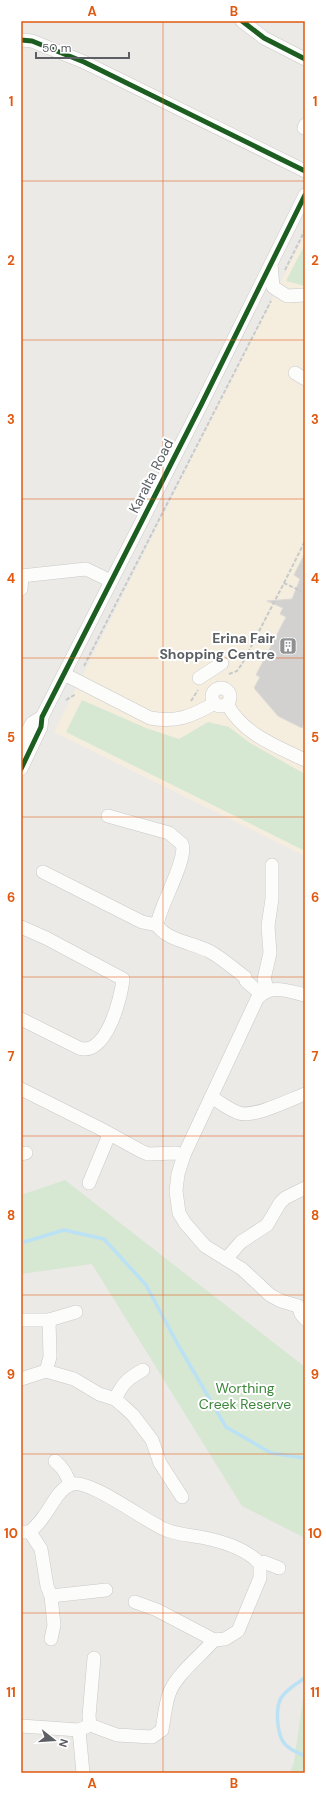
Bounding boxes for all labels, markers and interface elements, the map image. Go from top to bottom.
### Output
text: A [87,3,97,20]
text: B [230,3,238,20]
scale bar [36,34,129,60]
text: 50 m [42,40,71,56]
text: 1 [9,93,13,110]
text: 1 [313,93,317,110]
text: 2 [7,252,15,269]
text: 2 [311,252,319,269]
text: 3 [7,411,15,428]
text: 3 [311,411,319,428]
street label: Karalta Road [125,436,177,516]
text: 4 [7,570,15,587]
text: 4 [311,570,319,587]
place label: Erina Fair Shopping Centre [159,629,275,663]
building icon: Erina Fair Shopping Centre [278,636,298,656]
text: 5 [7,729,15,746]
text: 5 [311,729,319,746]
text: 6 [7,889,15,906]
text: 6 [311,889,319,906]
text: 7 [8,1048,15,1065]
text: 7 [312,1048,319,1065]
text: 8 [7,1207,15,1224]
text: 8 [311,1207,319,1224]
text: 9 [7,1366,15,1383]
text: 9 [311,1366,319,1383]
park label: Worthing Creek Reserve [199,1379,291,1413]
text: 10 [4,1525,18,1542]
text: 10 [308,1525,322,1542]
text: 11 [6,1684,16,1701]
text: 11 [310,1684,320,1701]
north arrow [34,1720,74,1760]
text: N [56,1737,71,1749]
text: A [87,1775,97,1792]
text: B [230,1775,238,1792]

